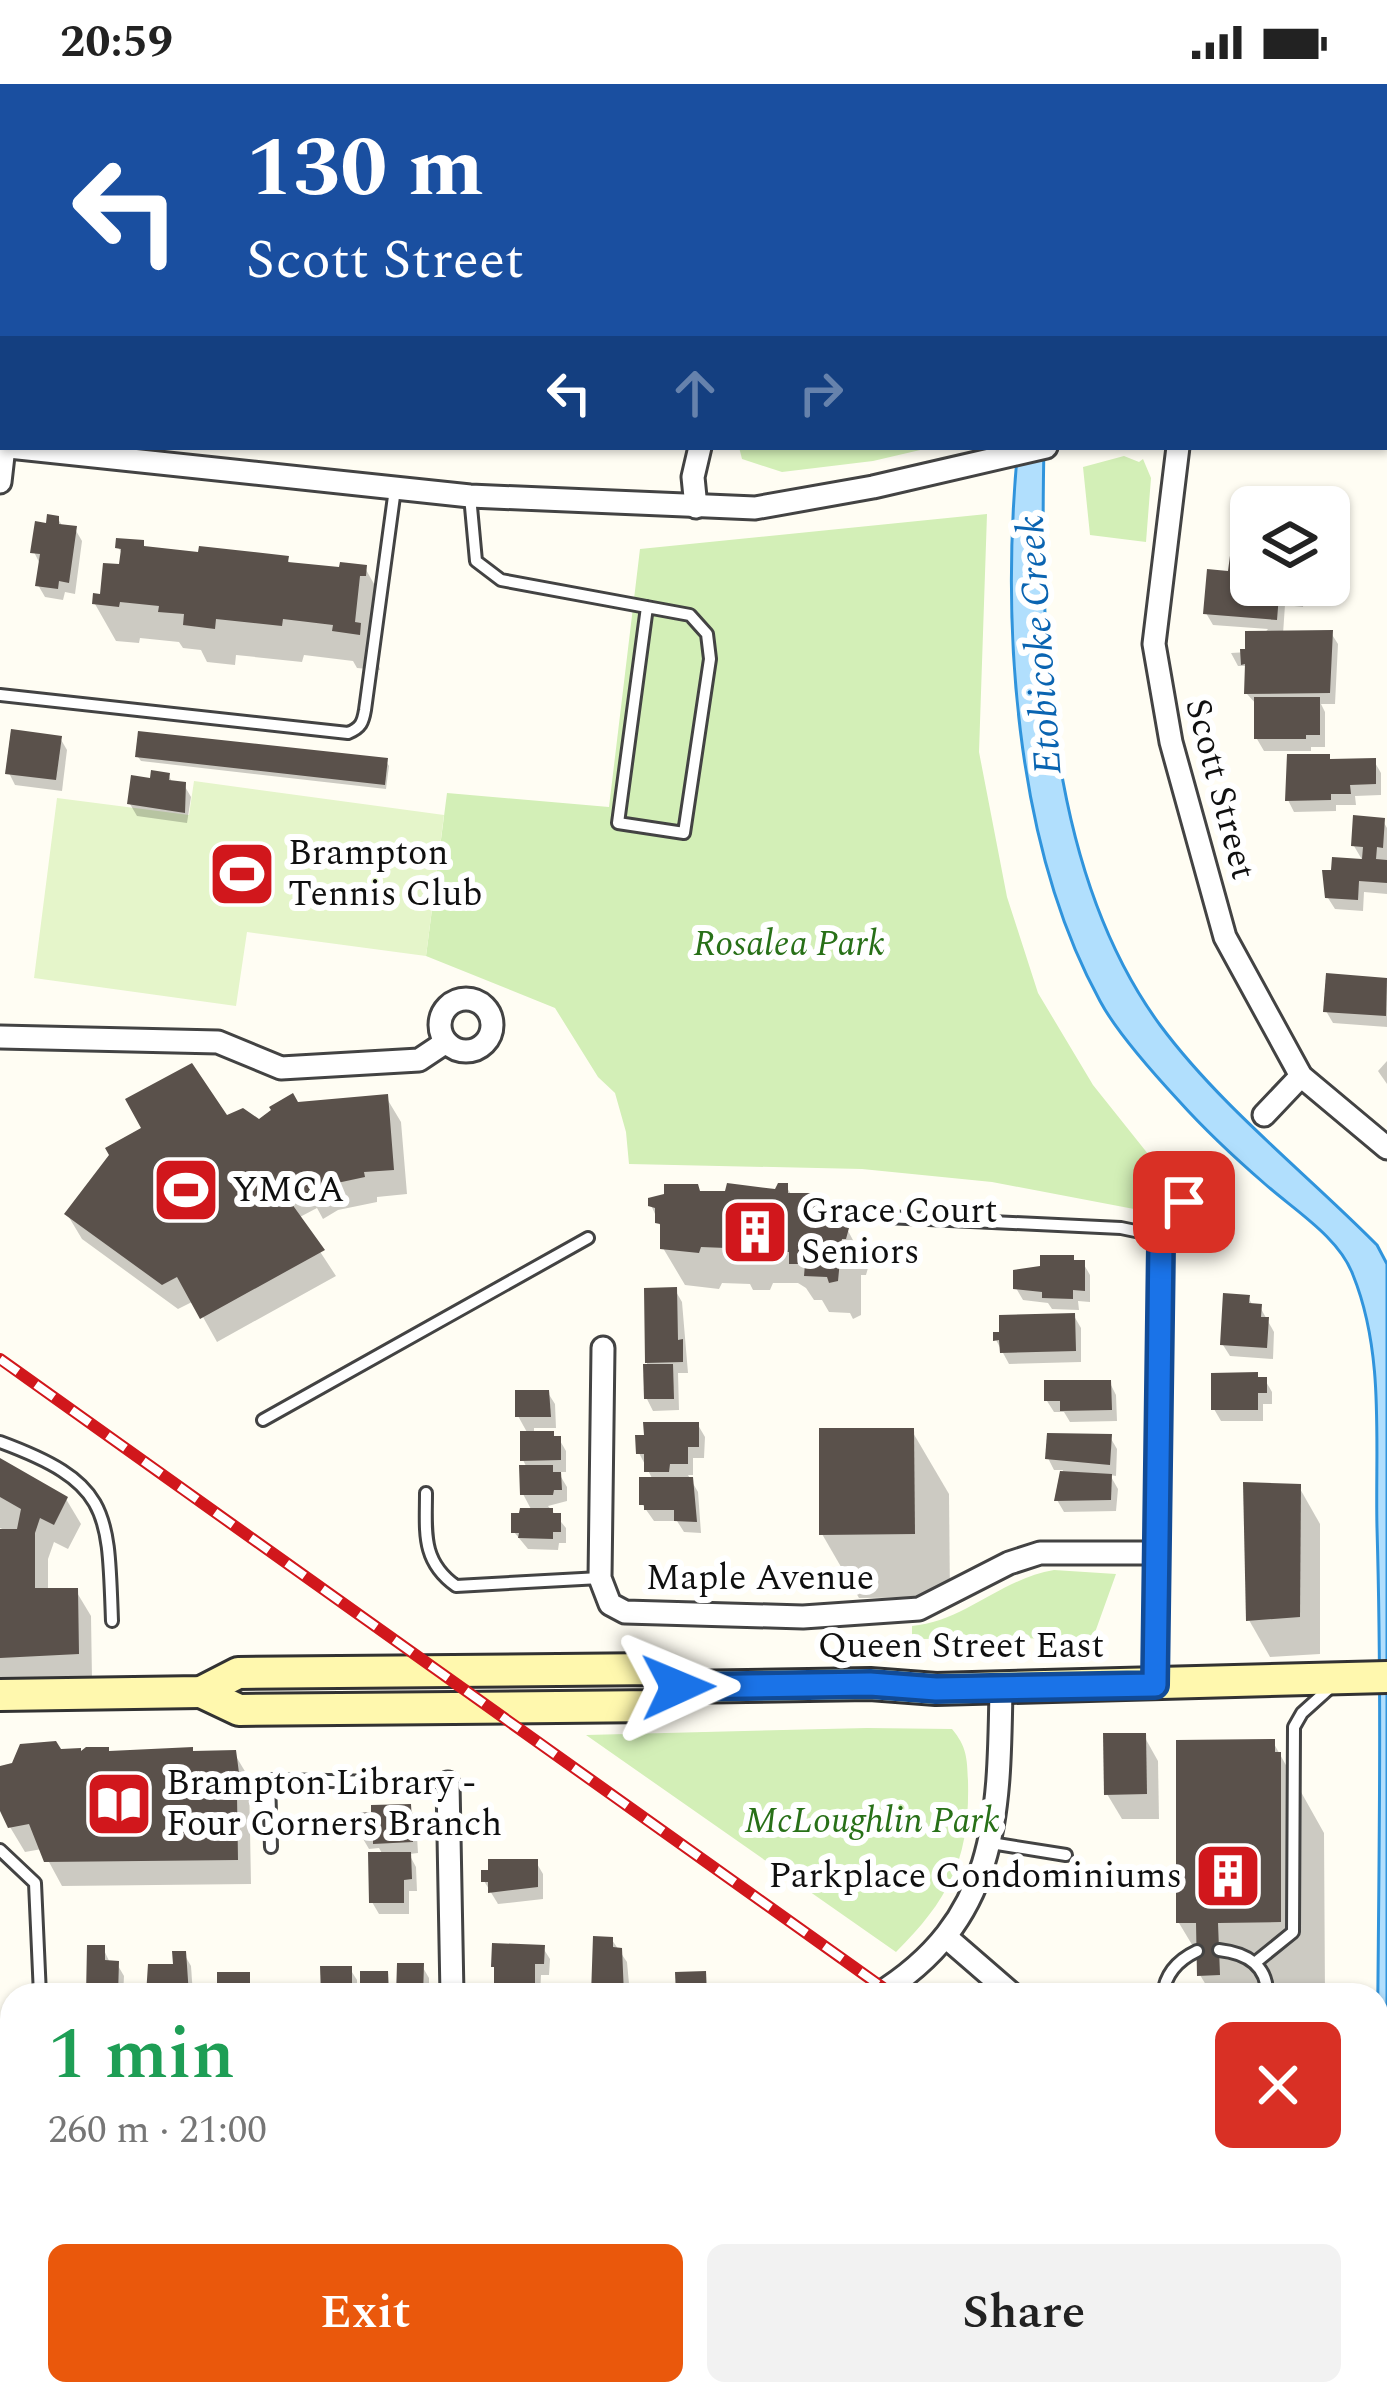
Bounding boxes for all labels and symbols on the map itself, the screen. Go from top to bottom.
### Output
water label: Etobicoke Creek [1002,513,1078,777]
street label: Scott Street [1169,692,1271,886]
place label: Brampton Tennis Club [288,826,483,922]
sports icon: Brampton Tennis Club [207,839,277,909]
park label: Rosalea Park [693,917,885,972]
pin [1133,1151,1235,1253]
sports icon: YMCA [151,1155,221,1225]
place label: YMCA [232,1163,345,1218]
place label: Grace Court Seniors [801,1184,997,1280]
building icon: Grace Court Seniors [720,1197,790,1267]
street label: Maple Avenue [646,1551,874,1606]
street label: Queen Street East [818,1619,1104,1674]
position arrow [615,1624,741,1750]
place label: Brampton Library - Four Corners Branch [166,1756,502,1852]
library icon: Brampton Library - Four Corners Branch [84,1769,154,1839]
park label: McLoughlin Park [744,1794,1000,1849]
building icon: Parkplace Condominiums [1193,1841,1263,1911]
place label: Parkplace Condominiums [769,1849,1182,1904]

